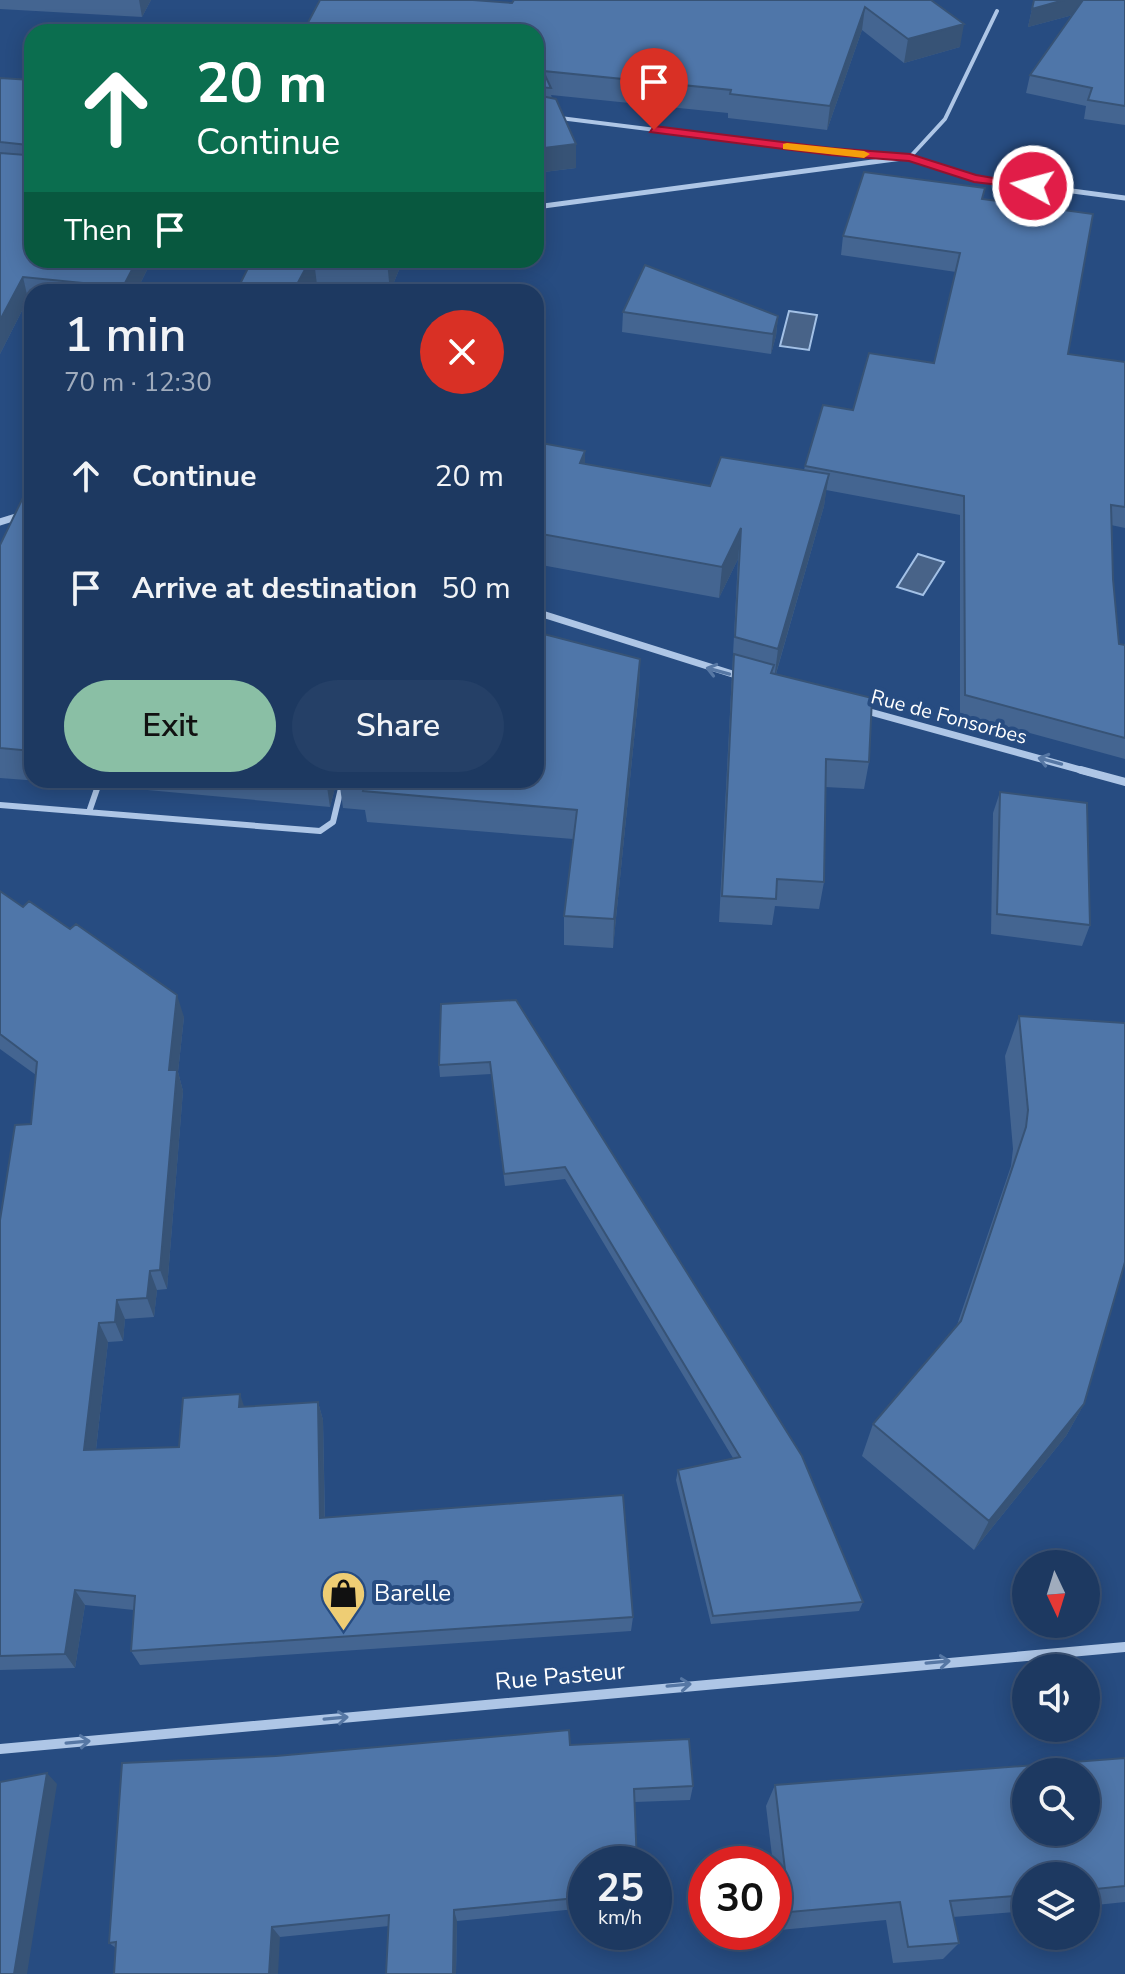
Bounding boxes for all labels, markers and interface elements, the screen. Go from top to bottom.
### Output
text: 20 m [196,45,327,122]
pin [620,48,688,130]
icon: ahead [64,56,168,160]
icon: arrive [632,60,676,104]
text: Continue [196,118,340,167]
position arrow [991,144,1075,228]
icon: arrive [148,208,192,252]
text: Then [64,210,132,251]
text: 1 min [64,302,186,368]
button: close [420,310,504,394]
text: 70 m · 12:30 [64,365,212,400]
icon: ahead [64,454,108,498]
text: Continue [132,456,257,497]
text: 20 m [435,456,504,497]
icon: arrive [64,566,108,610]
text: Arrive at destination [132,568,417,609]
text: 50 m [441,568,511,609]
one-way arrow [705,663,731,678]
button: Exit [64,680,276,772]
button: Share [292,680,504,772]
street label: Rue de Fonsorbes [868,683,1030,751]
one-way arrow [1037,753,1063,768]
north arrow [1012,1550,1100,1638]
map controls [1012,1550,1100,1950]
shop icon: Barelle [319,1569,367,1632]
place label: Barelle [374,1577,451,1609]
street label: Rue Pasteur [494,1654,627,1698]
button: sound [1012,1654,1100,1742]
one-way arrow [924,1655,951,1670]
one-way arrow [665,1678,692,1693]
one-way arrow [323,1710,349,1725]
one-way arrow [64,1734,91,1749]
button: search [1012,1758,1100,1846]
speed limit sign: 30 [688,1846,792,1950]
text: 25 [596,1861,644,1915]
button: layers [1012,1862,1100,1950]
text: km/h [598,1904,642,1931]

